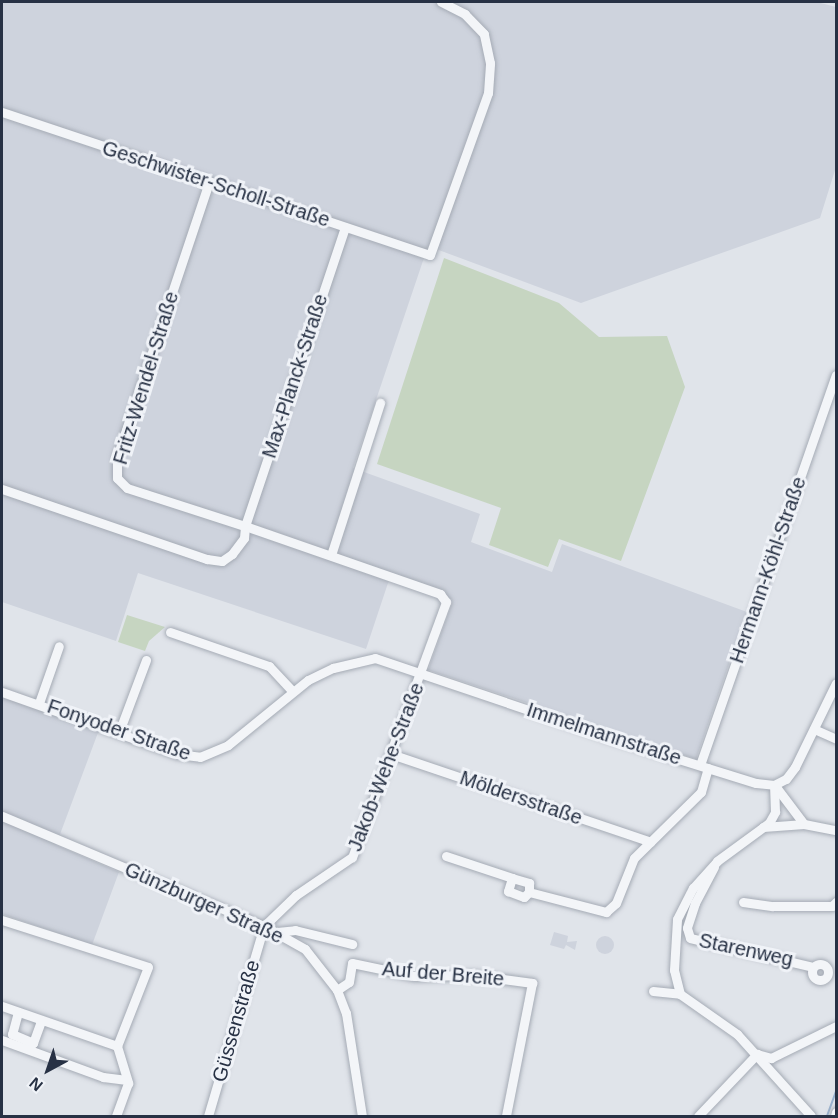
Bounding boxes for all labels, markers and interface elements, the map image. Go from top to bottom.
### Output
street label: Geschwister-Scholl-Straße [99,136,333,232]
street label: Fritz-Wendel-Straße [108,289,184,467]
street label: Max-Planck-Straße [257,291,333,461]
street label: Hermann-Köhl-Straße [725,474,811,666]
street label: Jakob-Wehe-Straße [343,679,429,855]
street label: Fonyoder Straße [44,694,194,766]
street label: Immelmannstraße [524,698,684,770]
street label: Möldersstraße [457,766,585,830]
street label: Günzburger Straße [121,857,287,949]
street label: Starenweg [697,928,795,972]
street label: Güssenstraße [207,957,265,1085]
street label: Auf der Breite [381,957,505,991]
north arrow [18,1040,78,1100]
text: N [26,1074,46,1094]

